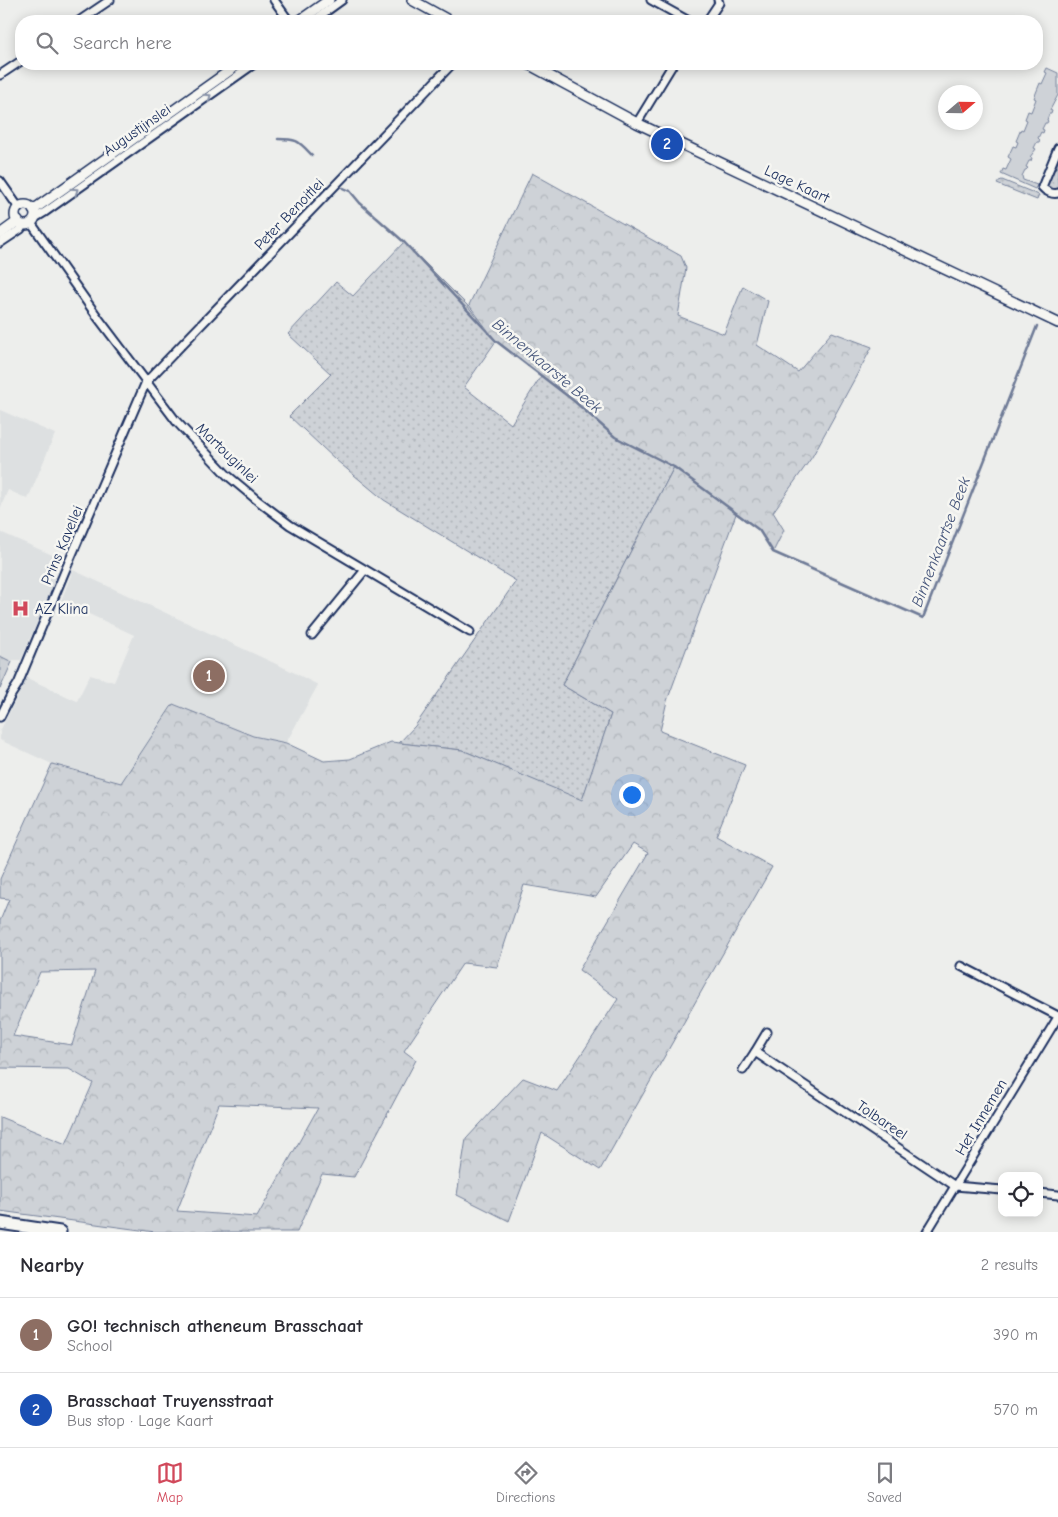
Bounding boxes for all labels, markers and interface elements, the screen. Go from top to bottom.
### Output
search box [15,15,1043,70]
icon: search [33,29,61,57]
text: Search here [73,32,172,54]
north arrow [938,85,983,130]
one-way arrow [202,94,212,103]
street label: Augustijnslei [100,100,174,160]
pin: 2 [651,125,683,163]
street label: Lage Kaart [762,161,833,207]
street label: Peter Benoitlei [250,174,328,254]
one-way arrow [70,188,79,197]
water label: Binnenkaarste Beek [489,315,606,417]
street label: Martouginlei [192,419,262,487]
water label: Binnenkaartse Beek [908,474,974,610]
street label: Prins Kavellei [37,503,87,587]
hospital icon: AZ Klina [11,599,31,619]
place label: AZ Klina [35,600,89,618]
pin: 1 [193,657,225,695]
your location [619,782,645,808]
street label: Het Innemen [951,1076,1011,1158]
street label: Tolbareel [853,1096,911,1144]
map controls [998,1172,1043,1217]
button: locate [998,1172,1043,1217]
text: Nearby [20,1253,84,1277]
text: 2 results [981,1256,1038,1274]
text: GO! technisch atheneum Brasschaat [67,1315,363,1337]
text: 1 [33,1326,39,1344]
text: 390 m [993,1326,1038,1344]
text: School [67,1337,113,1355]
text: Brasschaat Truyensstraat [67,1390,273,1412]
text: 2 [32,1401,40,1419]
text: 570 m [993,1401,1038,1419]
text: Bus stop · Lage Kaart [67,1412,213,1430]
tab: Map [156,1459,184,1506]
tab: Directions [496,1459,555,1506]
tab: Saved [867,1459,902,1506]

